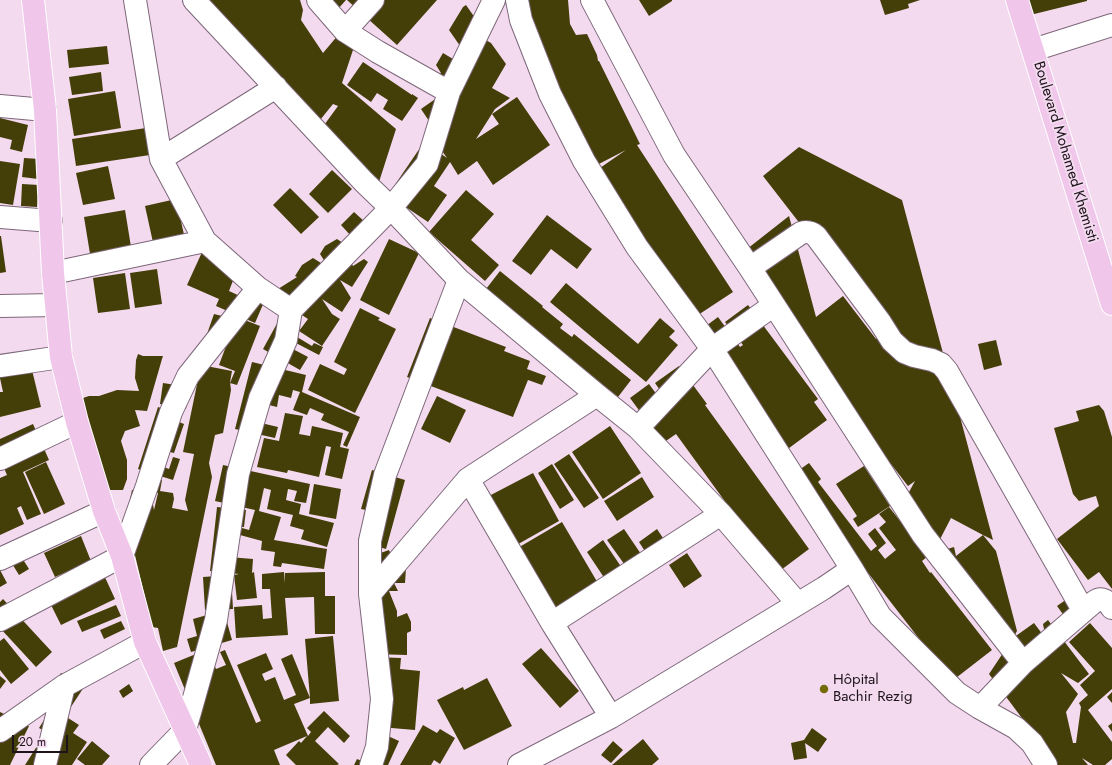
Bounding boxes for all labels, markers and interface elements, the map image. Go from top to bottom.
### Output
street label: Boulevard Mohamed Khemisti [1029,59,1101,245]
place label: Hôpital Bachir Rezig [833,671,912,706]
marker: Hôpital Bachir Rezig [818,683,830,695]
scale bar [14,727,70,753]
text: 20 m [19,733,46,751]

